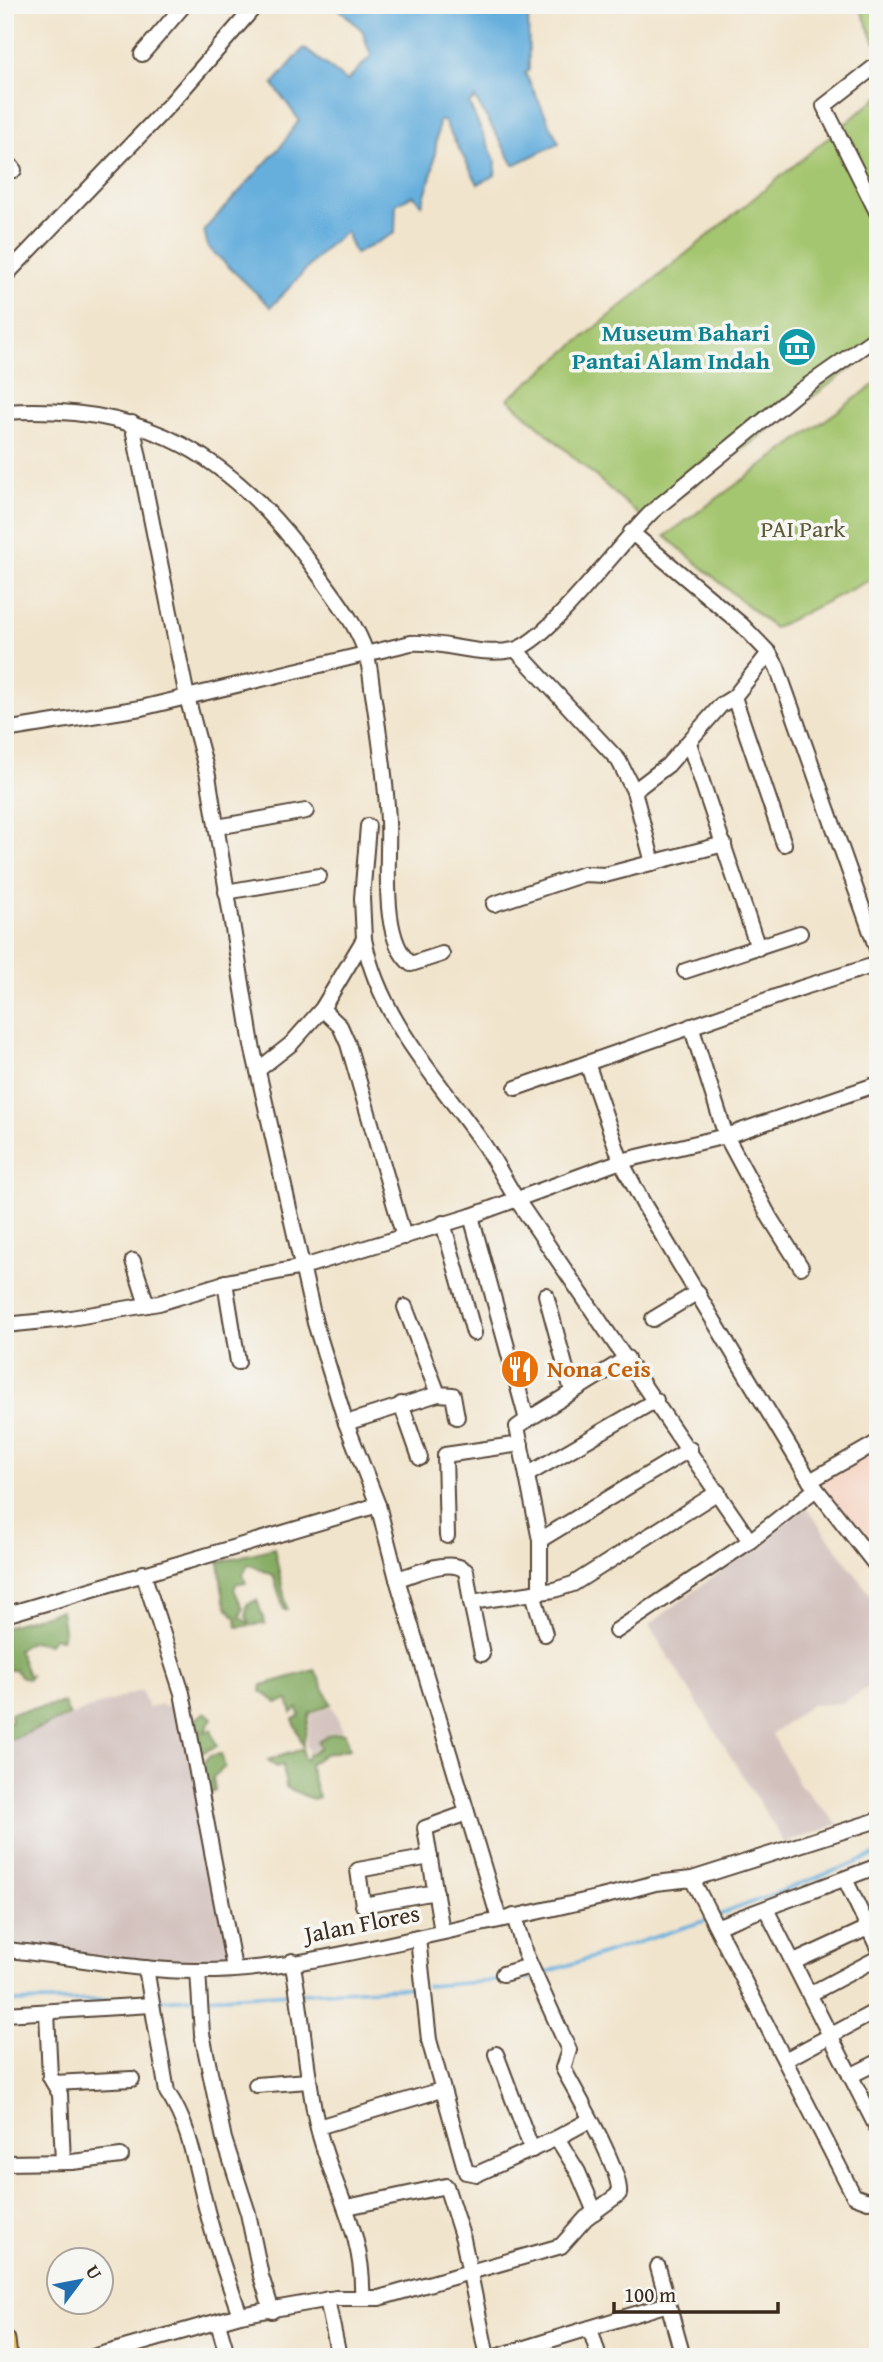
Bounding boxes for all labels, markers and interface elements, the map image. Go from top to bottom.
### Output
place label: Museum Bahari Pantai Alam Indah [572,315,770,378]
museum icon: Museum Bahari Pantai Alam Indah [776,326,818,368]
park label: PAI Park [760,511,846,546]
restaurant icon: Nona Ceis [499,1348,541,1390]
place label: Nona Ceis [547,1351,651,1386]
street label: Jalan Flores [298,1895,423,1952]
north arrow [46,2246,116,2316]
text: U [79,2259,110,2285]
scale bar [614,2271,778,2315]
text: 100 m [624,2279,676,2310]

